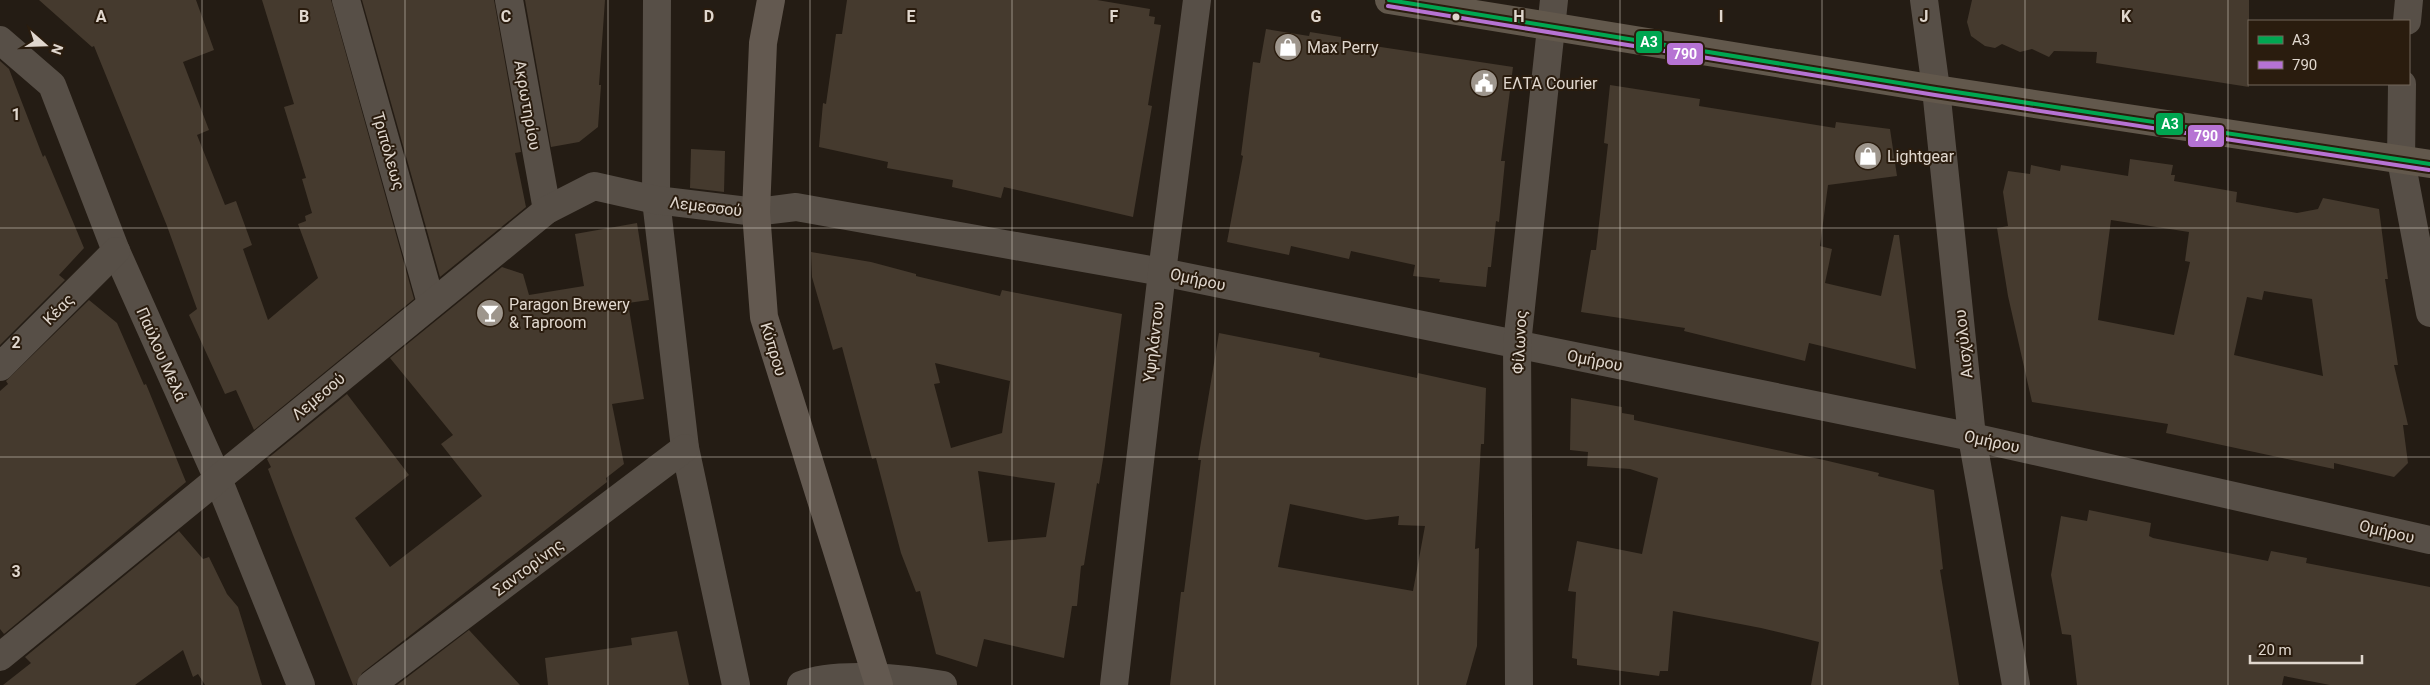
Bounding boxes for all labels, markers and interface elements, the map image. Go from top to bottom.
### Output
text: A [96,7,107,26]
text: B [299,7,309,26]
text: C [501,7,511,26]
text: D [704,7,714,26]
text: E [907,7,916,26]
text: F [1110,7,1119,26]
text: G [1311,7,1322,26]
text: H [1513,7,1525,26]
text: I [1719,7,1723,26]
text: J [1920,7,1928,26]
text: K [2121,7,2132,26]
unlabelled marker [1451,12,1461,22]
north arrow [20,20,70,70]
legend [2248,20,2410,85]
line badge: Α3 [1635,30,1663,54]
text: Α3 [2292,31,2310,49]
shop icon: Max Perry [1273,32,1303,62]
text: Α3 [1640,34,1658,50]
place label: Max Perry [1307,38,1379,57]
text: N [48,42,66,57]
line badge: 790 [1666,42,1704,66]
text: 790 [1673,46,1697,62]
text: 790 [2292,56,2317,74]
street label: Ακρωτηρίου [510,59,545,152]
public building icon: ΕΛΤΑ Courier [1469,68,1499,98]
place label: ΕΛΤΑ Courier [1503,74,1598,93]
text: 1 [11,105,21,124]
street label: Τριπόλεως [368,110,409,192]
line badge: Α3 [2155,112,2184,136]
text: Α3 [2161,116,2179,132]
line badge: 790 [2187,124,2225,148]
text: 790 [2194,128,2218,144]
shop icon: Lightgear [1853,141,1883,171]
place label: Lightgear [1887,147,1955,166]
street label: Λεμεσσού [669,193,743,220]
street label: Ομήρου [1168,264,1227,295]
street label: Κέας [39,290,78,329]
place label: Paragon Brewery & Taproom [509,295,630,332]
bar icon: Paragon Brewery & Taproom [475,298,505,328]
street label: Υψηλάντου [1139,301,1168,384]
street label: Παύλου Μελά [132,304,191,404]
street label: Αισχύλου [1950,309,1977,379]
street label: Φίλωνος [1508,310,1531,374]
street label: Κύπρου [756,320,791,378]
text: 2 [11,333,21,352]
street label: Ομήρου [1566,346,1624,375]
street label: Λεμεσού [288,369,349,424]
street label: Ομήρου [1962,426,2021,457]
street label: Ομήρου [2357,516,2416,547]
street label: Σαντορίνης [489,535,567,600]
text: 3 [11,562,21,581]
scale bar [2250,632,2362,664]
text: 20 m [2258,641,2292,659]

